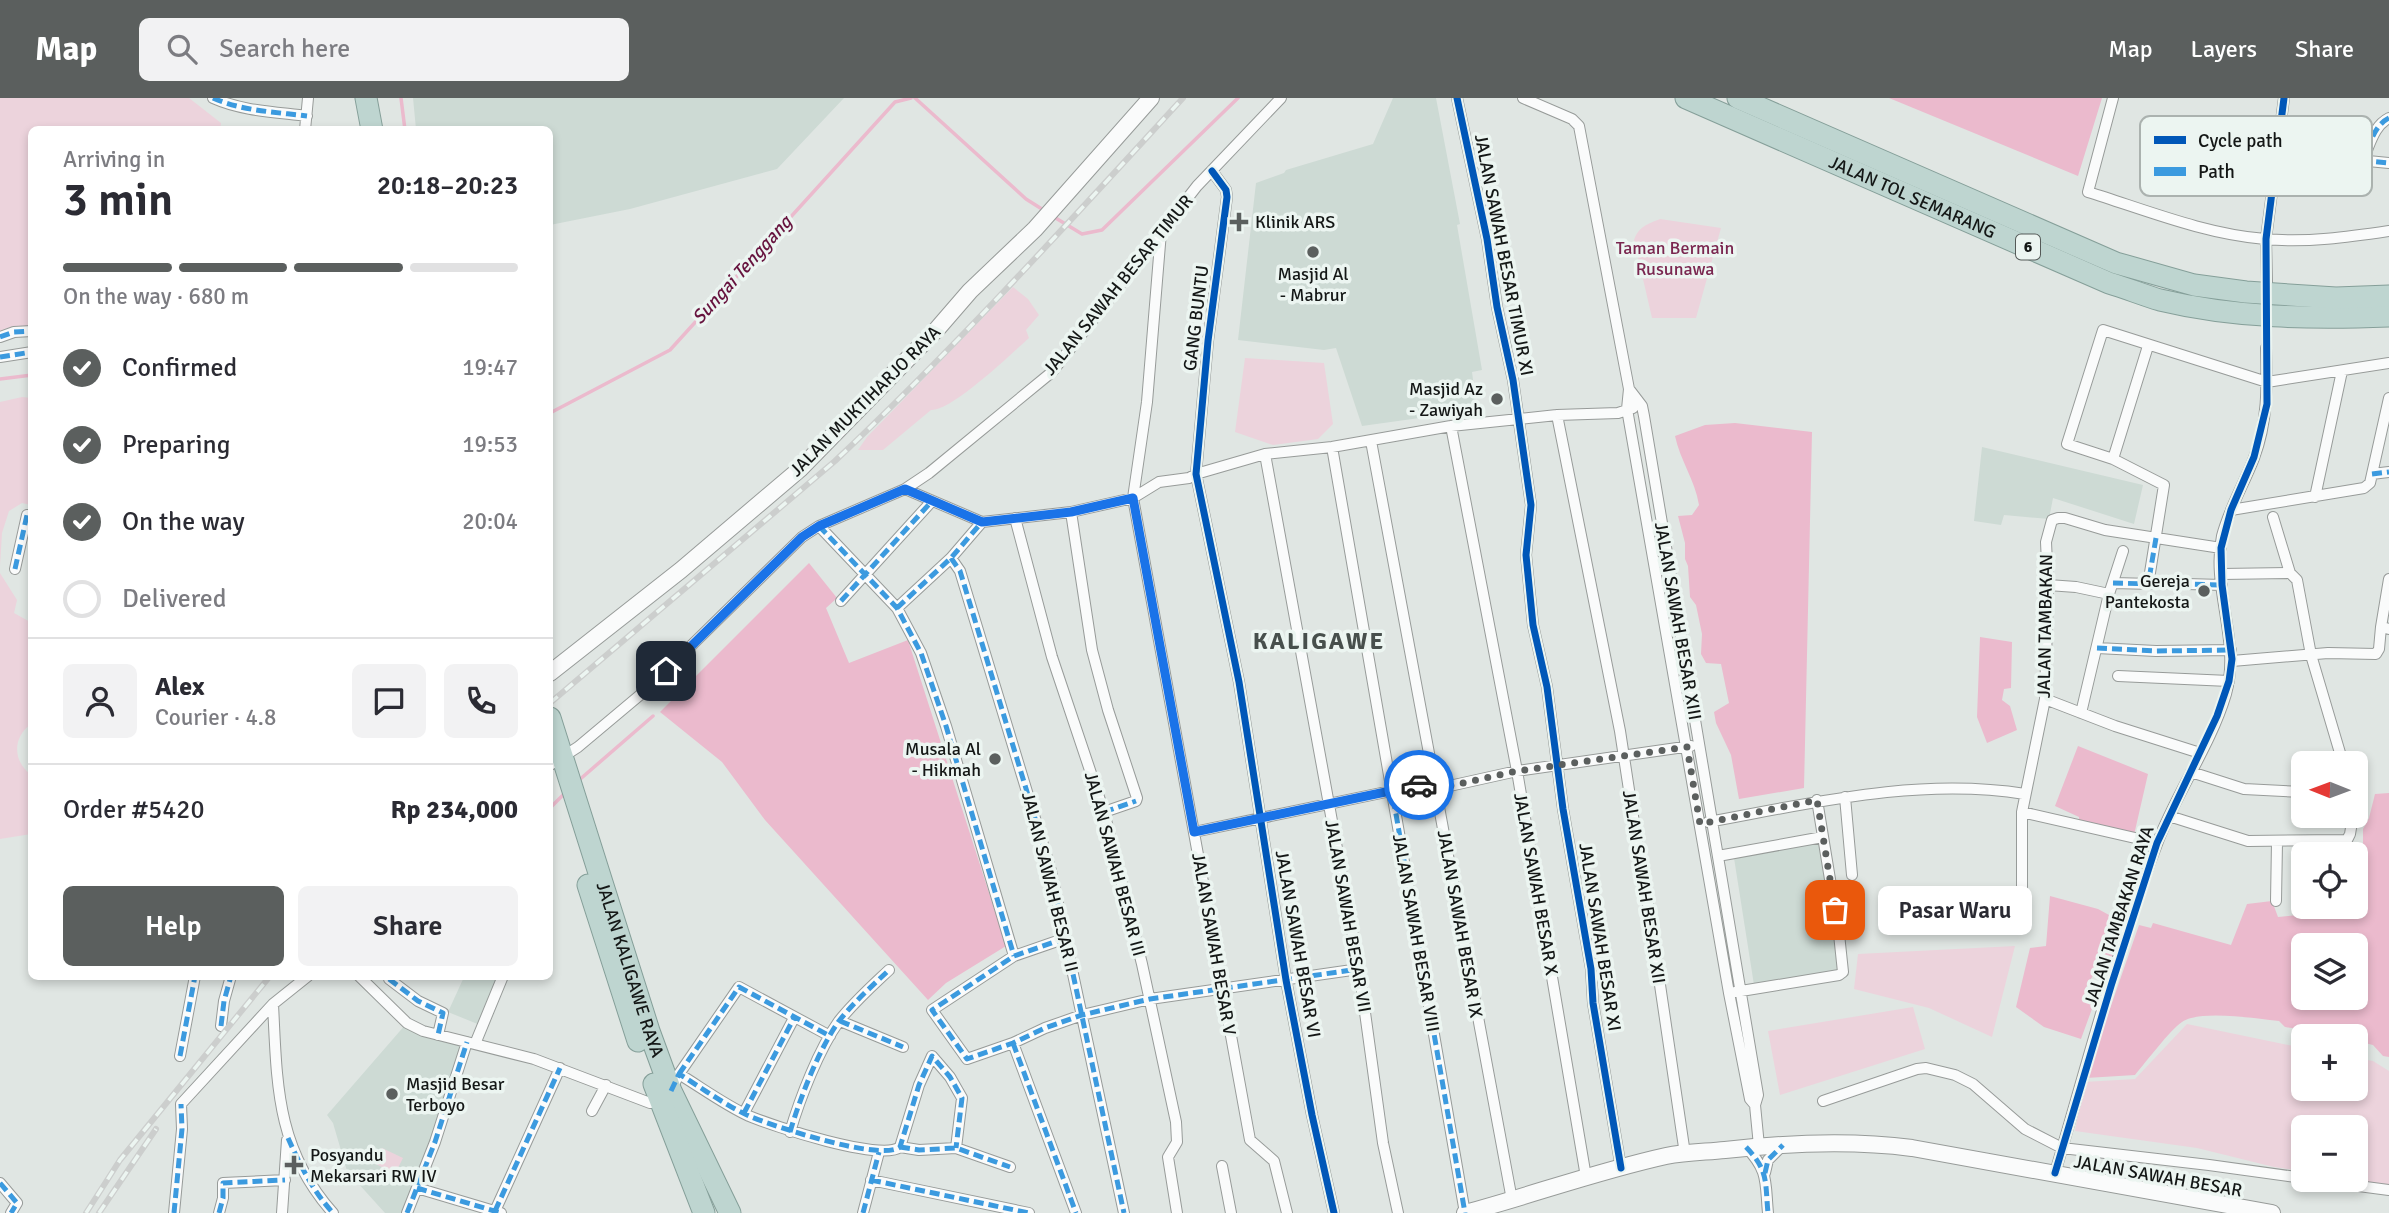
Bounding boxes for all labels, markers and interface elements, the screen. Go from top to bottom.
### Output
search box [139,18,629,81]
text: Map [35,29,97,70]
icon: search [163,30,201,68]
text: Search here [219,33,350,65]
text: Map [2108,34,2153,64]
text: Layers [2191,34,2257,64]
text: Share [2295,34,2354,64]
legend [2140,116,2372,196]
text: Cycle path [2198,129,2283,153]
street label: JALAN SAWAH BESAR TIMUR XI [1470,132,1538,378]
text: Arriving in [63,145,165,174]
street label: JALAN TOL SEMARANG [1825,151,1999,243]
text: Path [2198,160,2235,184]
text: 20:18–20:23 [377,170,518,202]
text: 3 min [63,172,173,228]
street label: JALAN SAWAH BESAR TIMUR [1038,190,1198,380]
water label: Sungai Tenggang [687,209,798,329]
place label: Klinik ARS [1255,211,1335,233]
marker: Klinik ARS [1229,212,1249,232]
road number: 6 [2016,234,2040,260]
park label: Taman Bermain Rusunawa [1616,237,1734,280]
marker: Masjid Al - Mabrur [1305,244,1321,260]
place label: Masjid Al - Mabrur [1277,263,1349,306]
street label: GANG BUNTU [1179,264,1213,372]
text: On the way · 680 m [63,282,249,311]
street label: JALAN MUKTIHARJO RAYA [785,321,945,481]
icon: check [63,349,101,387]
text: Confirmed [122,352,237,384]
text: 19:47 [462,353,518,382]
place label: Masjid Az - Zawiyah [1409,378,1483,421]
marker: Masjid Az - Zawiyah [1489,391,1505,407]
icon: check [63,426,101,464]
text: Preparing [122,429,230,461]
text: 19:53 [462,430,518,459]
icon: check [63,503,101,541]
text: On the way [122,506,245,538]
text: 20:04 [462,507,518,536]
street label: JALAN SAWAH BESAR XIII [1650,520,1706,722]
street label: JALAN TAMBAKAN [2033,554,2057,698]
place label: Gereja Pantekosta [2105,570,2190,613]
text: Delivered [122,583,227,615]
marker: Gereja Pantekosta [2196,583,2212,599]
district label: KALIGAWE [1253,626,1385,656]
pin [636,641,696,701]
icon: home [647,652,685,690]
button: person [63,664,137,738]
button: chat [352,664,426,738]
button: phone [444,664,518,738]
text: Alex [155,671,205,703]
text: Courier · 4.8 [155,703,276,732]
place label: Musala Al - Hikmah [905,738,981,781]
courier [1384,750,1454,820]
marker: Musala Al - Hikmah [987,751,1003,767]
north arrow [2291,751,2368,828]
map controls [2291,751,2368,1192]
icon: car [1400,766,1438,804]
street label: JALAN SAWAH BESAR III [1080,769,1150,959]
street label: JALAN SAWAH BESAR XII [1618,789,1670,985]
street label: JALAN SAWAH BESAR II [1017,790,1083,974]
street label: JALAN SAWAH BESAR X [1509,791,1563,977]
text: Order #5420 [63,794,204,826]
text: Rp 234,000 [390,794,518,826]
street label: JALAN SAWAH BESAR VII [1320,818,1376,1014]
street label: JALAN TAMBAKAN RAYA [2079,823,2159,1009]
street label: JALAN SAWAH BESAR IX [1433,828,1487,1020]
street label: JALAN SAWAH BESAR VIII [1388,832,1444,1034]
street label: JALAN SAWAH BESAR XI [1574,841,1626,1033]
button: locate [2291,842,2368,919]
street label: JALAN SAWAH BESAR VI [1271,848,1325,1040]
street label: JALAN SAWAH BESAR V [1187,851,1241,1038]
street label: JALAN KALIGAWE RAYA [592,879,669,1060]
pin [1805,880,1865,940]
button: Help [63,886,284,966]
button: Share [298,886,518,966]
callout: Pasar Waru [1877,886,2031,934]
icon: bag [1816,891,1854,929]
text: Pasar Waru [1899,896,2011,925]
button: layers [2291,933,2368,1010]
button: + [2291,1024,2368,1101]
place label: Masjid Besar Terboyo [406,1073,505,1116]
marker: Masjid Besar Terboyo [384,1086,400,1102]
button: − [2291,1115,2368,1192]
place label: Posyandu Mekarsari RW IV [310,1144,437,1187]
street label: JALAN SAWAH BESAR [2072,1150,2244,1202]
marker: Posyandu Mekarsari RW IV [284,1155,304,1175]

